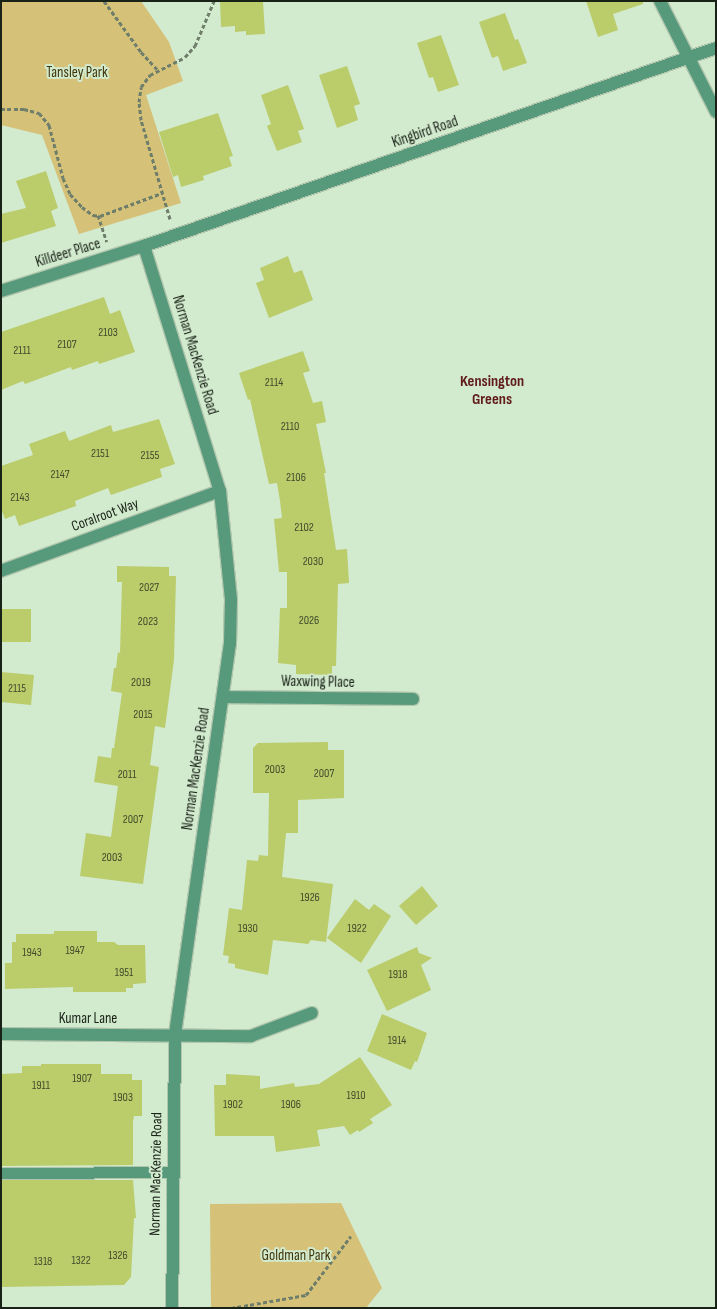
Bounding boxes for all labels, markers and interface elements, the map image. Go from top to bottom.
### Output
park label: Tansley Park [46,64,108,82]
street label: Kingbird Road [390,112,460,152]
street label: Killdeer Place [33,235,103,271]
street label: Norman MacKenzie Road [168,293,222,417]
house number: 2103 [98,326,118,340]
house number: 2107 [57,338,77,352]
house number: 2111 [13,344,31,358]
district label: Kensington Greens [460,372,524,410]
house number: 2114 [265,376,283,390]
house number: 2110 [281,420,299,434]
house number: 2151 [91,447,109,461]
house number: 2155 [141,449,159,463]
house number: 2147 [51,468,69,482]
house number: 2106 [286,471,306,485]
house number: 2143 [10,491,30,505]
street label: Coralroot Way [69,495,141,535]
house number: 2102 [294,521,314,535]
house number: 2030 [303,555,323,569]
house number: 2027 [139,581,159,595]
house number: 2026 [299,614,319,628]
house number: 2023 [138,615,158,629]
street label: Waxwing Place [281,672,355,692]
house number: 2019 [131,676,151,690]
house number: 2115 [8,682,26,696]
street label: Norman MacKenzie Road [178,707,214,831]
house number: 2015 [133,708,153,722]
house number: 2003 [265,763,285,777]
house number: 2007 [314,767,334,781]
house number: 2011 [118,768,136,782]
house number: 2007 [123,813,143,827]
house number: 2003 [102,851,122,865]
house number: 1926 [300,891,320,905]
house number: 1930 [238,922,258,936]
house number: 1922 [347,922,367,936]
house number: 1947 [65,944,85,958]
house number: 1943 [22,946,42,960]
house number: 1951 [115,966,133,980]
house number: 1918 [389,968,407,982]
street label: Kumar Lane [59,1010,117,1028]
house number: 1914 [388,1034,406,1048]
house number: 1907 [72,1072,92,1086]
house number: 1911 [32,1079,50,1093]
house number: 1910 [346,1089,366,1103]
house number: 1903 [113,1091,133,1105]
house number: 1902 [223,1098,243,1112]
house number: 1906 [281,1098,301,1112]
street label: Norman MacKenzie Road [146,1112,166,1236]
park label: Goldman Park [262,1247,330,1265]
house number: 1326 [108,1249,128,1263]
house number: 1322 [71,1254,91,1268]
house number: 1318 [34,1255,52,1269]

